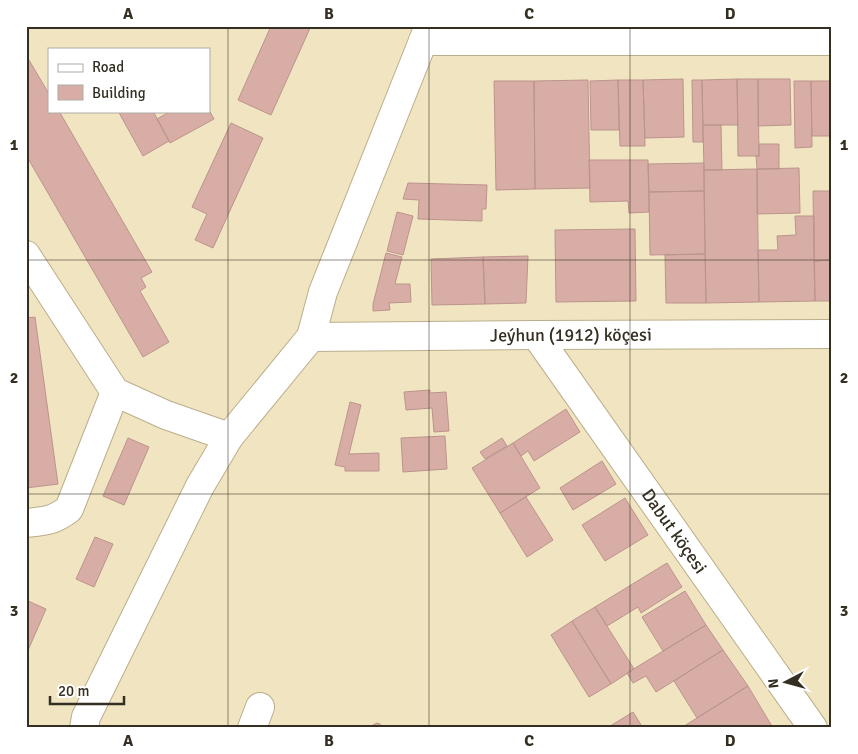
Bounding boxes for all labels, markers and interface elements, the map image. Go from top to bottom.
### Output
text: A [123,4,134,24]
text: B [324,4,334,24]
text: C [524,4,534,24]
text: D [725,4,736,24]
legend [48,48,210,112]
text: Road [92,58,124,76]
text: Building [92,84,146,102]
text: 1 [10,135,19,155]
text: 1 [840,135,849,155]
street label: Jeýhun (1912) köçesi [490,324,652,346]
text: 2 [10,368,18,388]
text: 2 [840,368,848,388]
street label: Dabut köçesi [637,485,712,578]
text: 3 [10,601,18,621]
text: 3 [840,601,848,621]
north arrow [760,656,810,706]
scale bar [50,674,124,706]
text: N [765,678,783,689]
text: 20 m [58,682,89,700]
text: A [123,731,134,751]
text: B [324,731,334,751]
text: C [524,731,534,751]
text: D [725,731,736,751]

